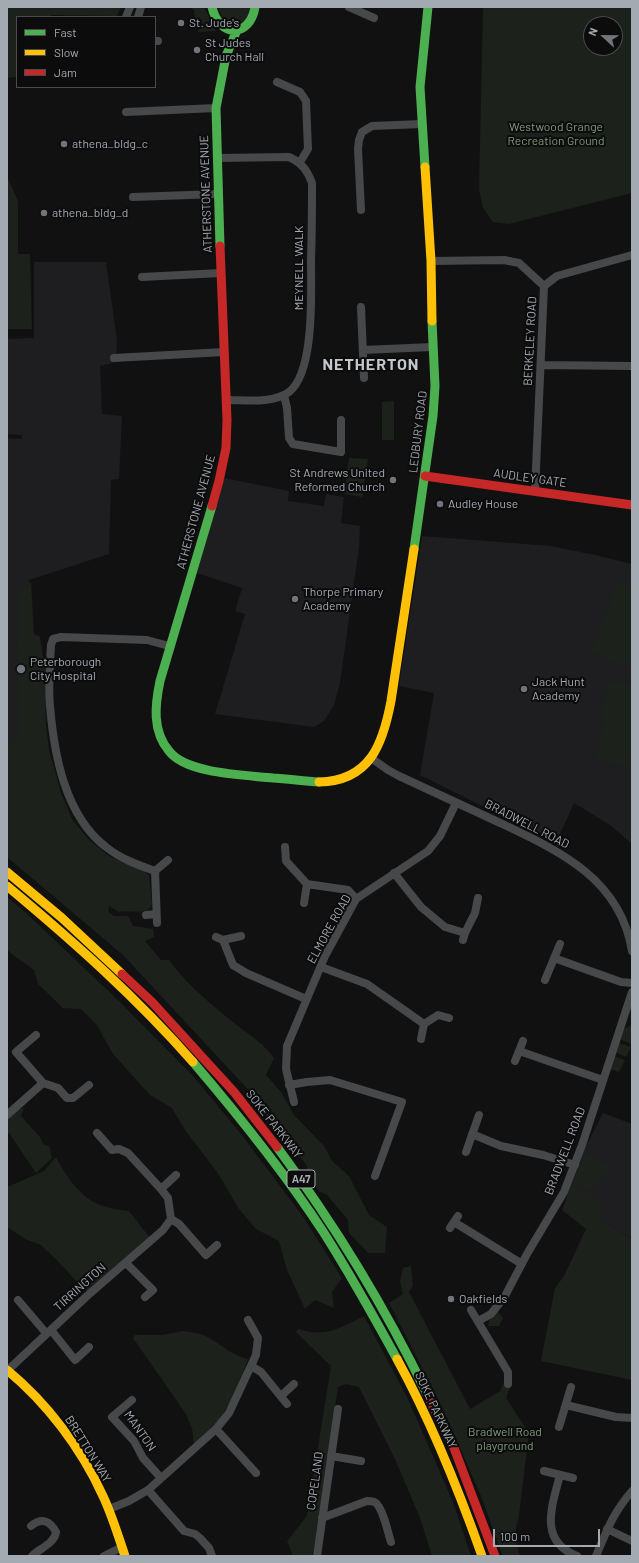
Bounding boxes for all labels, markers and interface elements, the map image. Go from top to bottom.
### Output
legend [16,16,156,88]
place label: St. Jude's [189,16,239,30]
north arrow [583,16,623,56]
marker: St. Jude's [176,18,186,28]
text: Fast [54,25,77,39]
text: N [585,26,600,38]
place label: St Judes Church Hall [205,36,264,64]
text: Slow [54,45,79,59]
marker: St Judes Church Hall [192,45,202,55]
text: Jam [54,65,77,79]
park label: Westwood Grange Recreation Ground [507,120,605,148]
street label: ATHERSTONE AVENUE [197,135,215,253]
place label: athena_bldg_c [72,137,148,151]
marker: athena_bldg_c [59,139,69,149]
place label: athena_bldg_d [52,206,128,220]
marker: athena_bldg_d [39,208,49,218]
street label: MEYNELL WALK [292,226,306,310]
street label: BERKELEY ROAD [520,296,540,386]
district label: NETHERTON [323,355,419,375]
street label: LEDBURY ROAD [406,390,430,474]
street label: ATHERSTONE AVENUE [174,453,218,571]
place label: St Andrews United Reformed Church [290,466,385,494]
street label: AUDLEY GATE [493,466,567,490]
marker: St Andrews United Reformed Church [388,475,398,485]
place label: Audley House [448,497,518,511]
marker: Audley House [435,499,445,509]
place label: Thorpe Primary Academy [303,585,383,613]
marker: Thorpe Primary Academy [290,594,300,604]
place label: Peterborough City Hospital [30,655,101,683]
marker: Peterborough City Hospital [15,663,27,675]
place label: Jack Hunt Academy [532,675,585,703]
marker: Jack Hunt Academy [519,684,529,694]
street label: BRADWELL ROAD [482,796,572,852]
street label: ELMORE ROAD [304,892,354,966]
street label: SOKE PARKWAY [243,1087,305,1161]
street label: BRADWELL ROAD [542,1105,588,1197]
road number: A47 [287,1170,315,1188]
street label: TIRRINGTON [51,1260,109,1314]
place label: Oakfields [459,1292,507,1306]
marker: Oakfields [446,1294,456,1304]
street label: SOKE PARKWAY [412,1369,460,1451]
street label: MANTON [121,1408,159,1454]
street label: BRETTON WAY [62,1413,114,1485]
park label: Bradwell Road playground [468,1425,542,1453]
street label: COPELAND [304,1451,326,1511]
scale bar [495,1521,602,1547]
text: 100 m [500,1529,530,1543]

